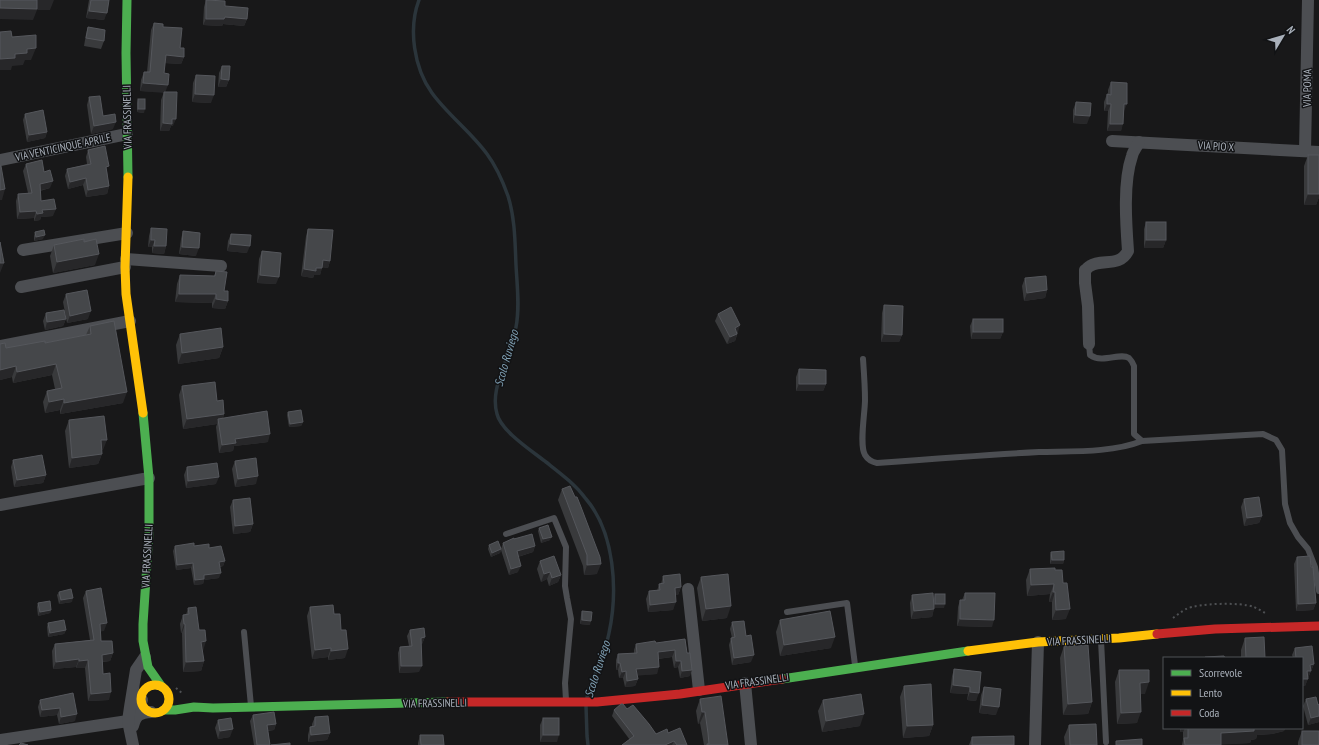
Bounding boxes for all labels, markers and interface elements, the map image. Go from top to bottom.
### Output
north arrow [1263,16,1303,56]
text: N [1284,23,1298,37]
street label: VIA POMA [1300,68,1314,108]
street label: VIA FRASSINELLI [119,85,135,150]
street label: VIA VENTICINQUE APRILE [13,130,112,164]
street label: VIA PIO X [1197,138,1235,154]
water label: Scolo Ruviego [491,327,521,388]
street label: VIA FRASSINELLI [138,524,156,589]
street label: VIA FRASSINELLI [1046,631,1111,649]
water label: Scolo Ruviego [581,638,613,699]
legend [1163,657,1303,729]
text: Scorrevole [1199,665,1242,680]
street label: VIA FRASSINELLI [723,670,790,693]
text: Lento [1199,685,1222,700]
street label: VIA FRASSINELLI [402,695,467,711]
text: Coda [1199,705,1220,720]

